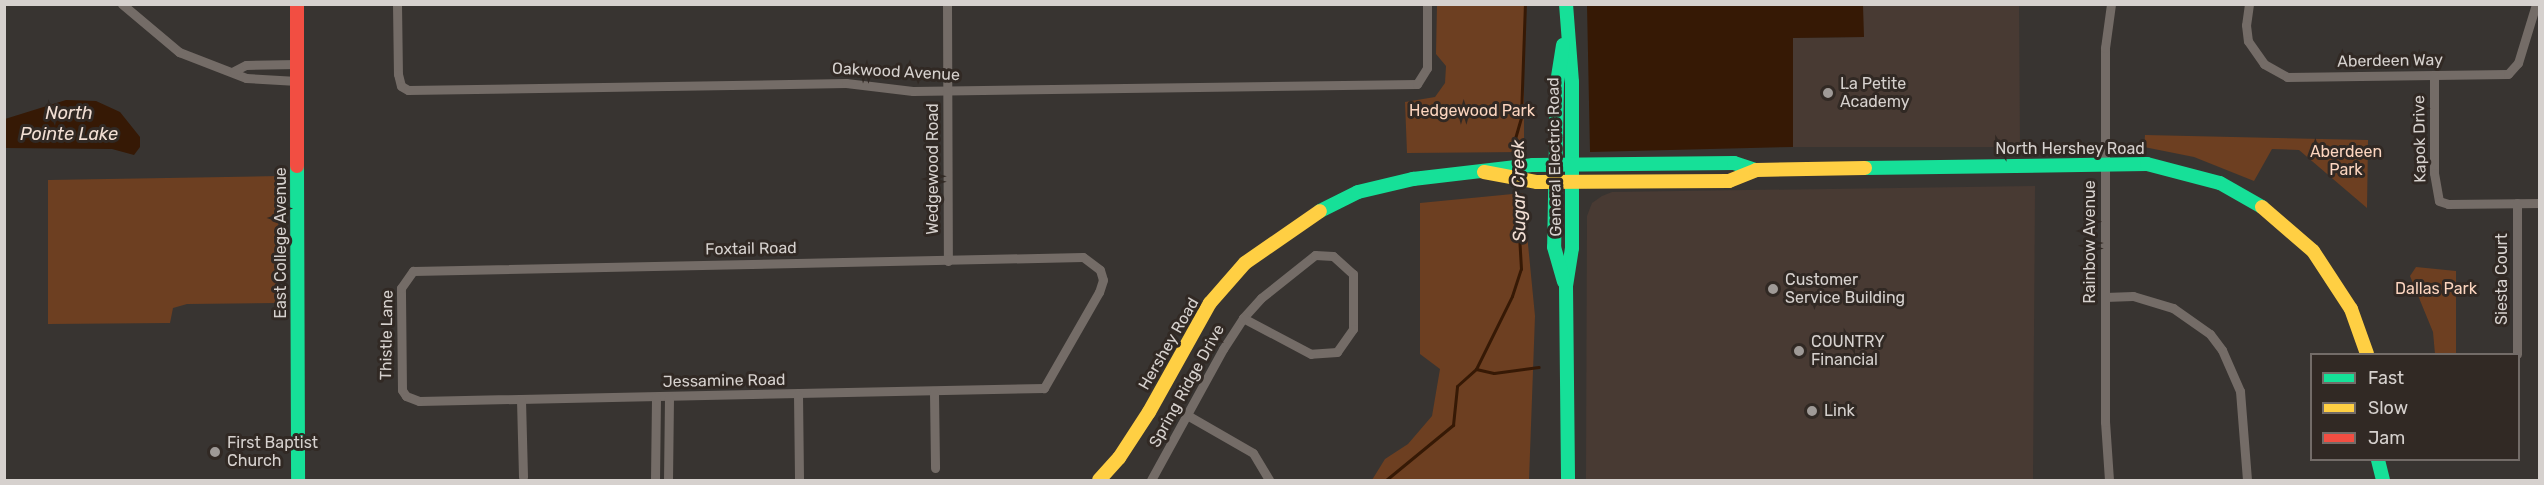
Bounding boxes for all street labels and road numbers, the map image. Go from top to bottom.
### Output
street label: Aberdeen Way [2337,50,2443,72]
street label: Oakwood Avenue [831,59,961,85]
street label: General Electric Road [1544,77,1566,237]
street label: Kapok Drive [2410,95,2430,183]
street label: Wedgewood Road [923,103,943,235]
street label: North Hershey Road [1995,139,2145,159]
street label: East College Avenue [271,167,291,319]
street label: Rainbow Avenue [2080,180,2100,304]
street label: Siesta Court [2492,233,2512,325]
street label: Foxtail Road [705,239,797,259]
street label: Thistle Lane [377,290,397,380]
street label: Hershey Road [1135,294,1203,394]
street label: Spring Ridge Drive [1145,321,1229,451]
street label: Jessamine Road [662,370,786,392]

